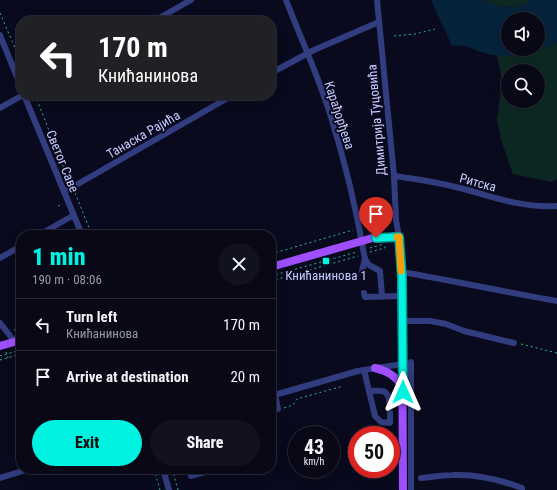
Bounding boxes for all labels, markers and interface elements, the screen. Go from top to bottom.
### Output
map controls [501,12,545,108]
button: sound [501,12,545,56]
text: 170 m [98,31,168,64]
icon: left [32,32,84,84]
street label: Димитрија Туцовића [364,64,389,176]
button: search [501,64,545,108]
text: Книћанинова [98,65,198,86]
street label: Карађорђева [321,79,358,151]
street label: Танаска Рајића [104,107,183,161]
street label: Светог Саве [43,128,82,194]
street label: Ритска [458,170,498,195]
pin [359,197,393,238]
icon: arrive [365,203,387,225]
text: 1 min [32,243,86,271]
button: close [218,243,260,285]
marker: Книћанинова 1 [321,256,331,266]
place label: Книћанинова 1 [285,268,367,283]
text: 190 m · 08:06 [32,272,102,287]
text: Turn left [66,308,117,326]
icon: left [32,314,54,336]
text: 170 m [223,316,260,334]
text: Книћанинова [66,326,138,341]
icon: arrive [32,366,54,388]
text: Arrive at destination [66,368,189,386]
text: 20 m [230,368,260,386]
position arrow [382,371,424,413]
button: Exit [32,420,142,466]
button: Share [150,420,260,466]
speed limit sign: 50 [348,426,400,478]
text: 43 [304,435,324,459]
text: km/h [304,456,324,467]

